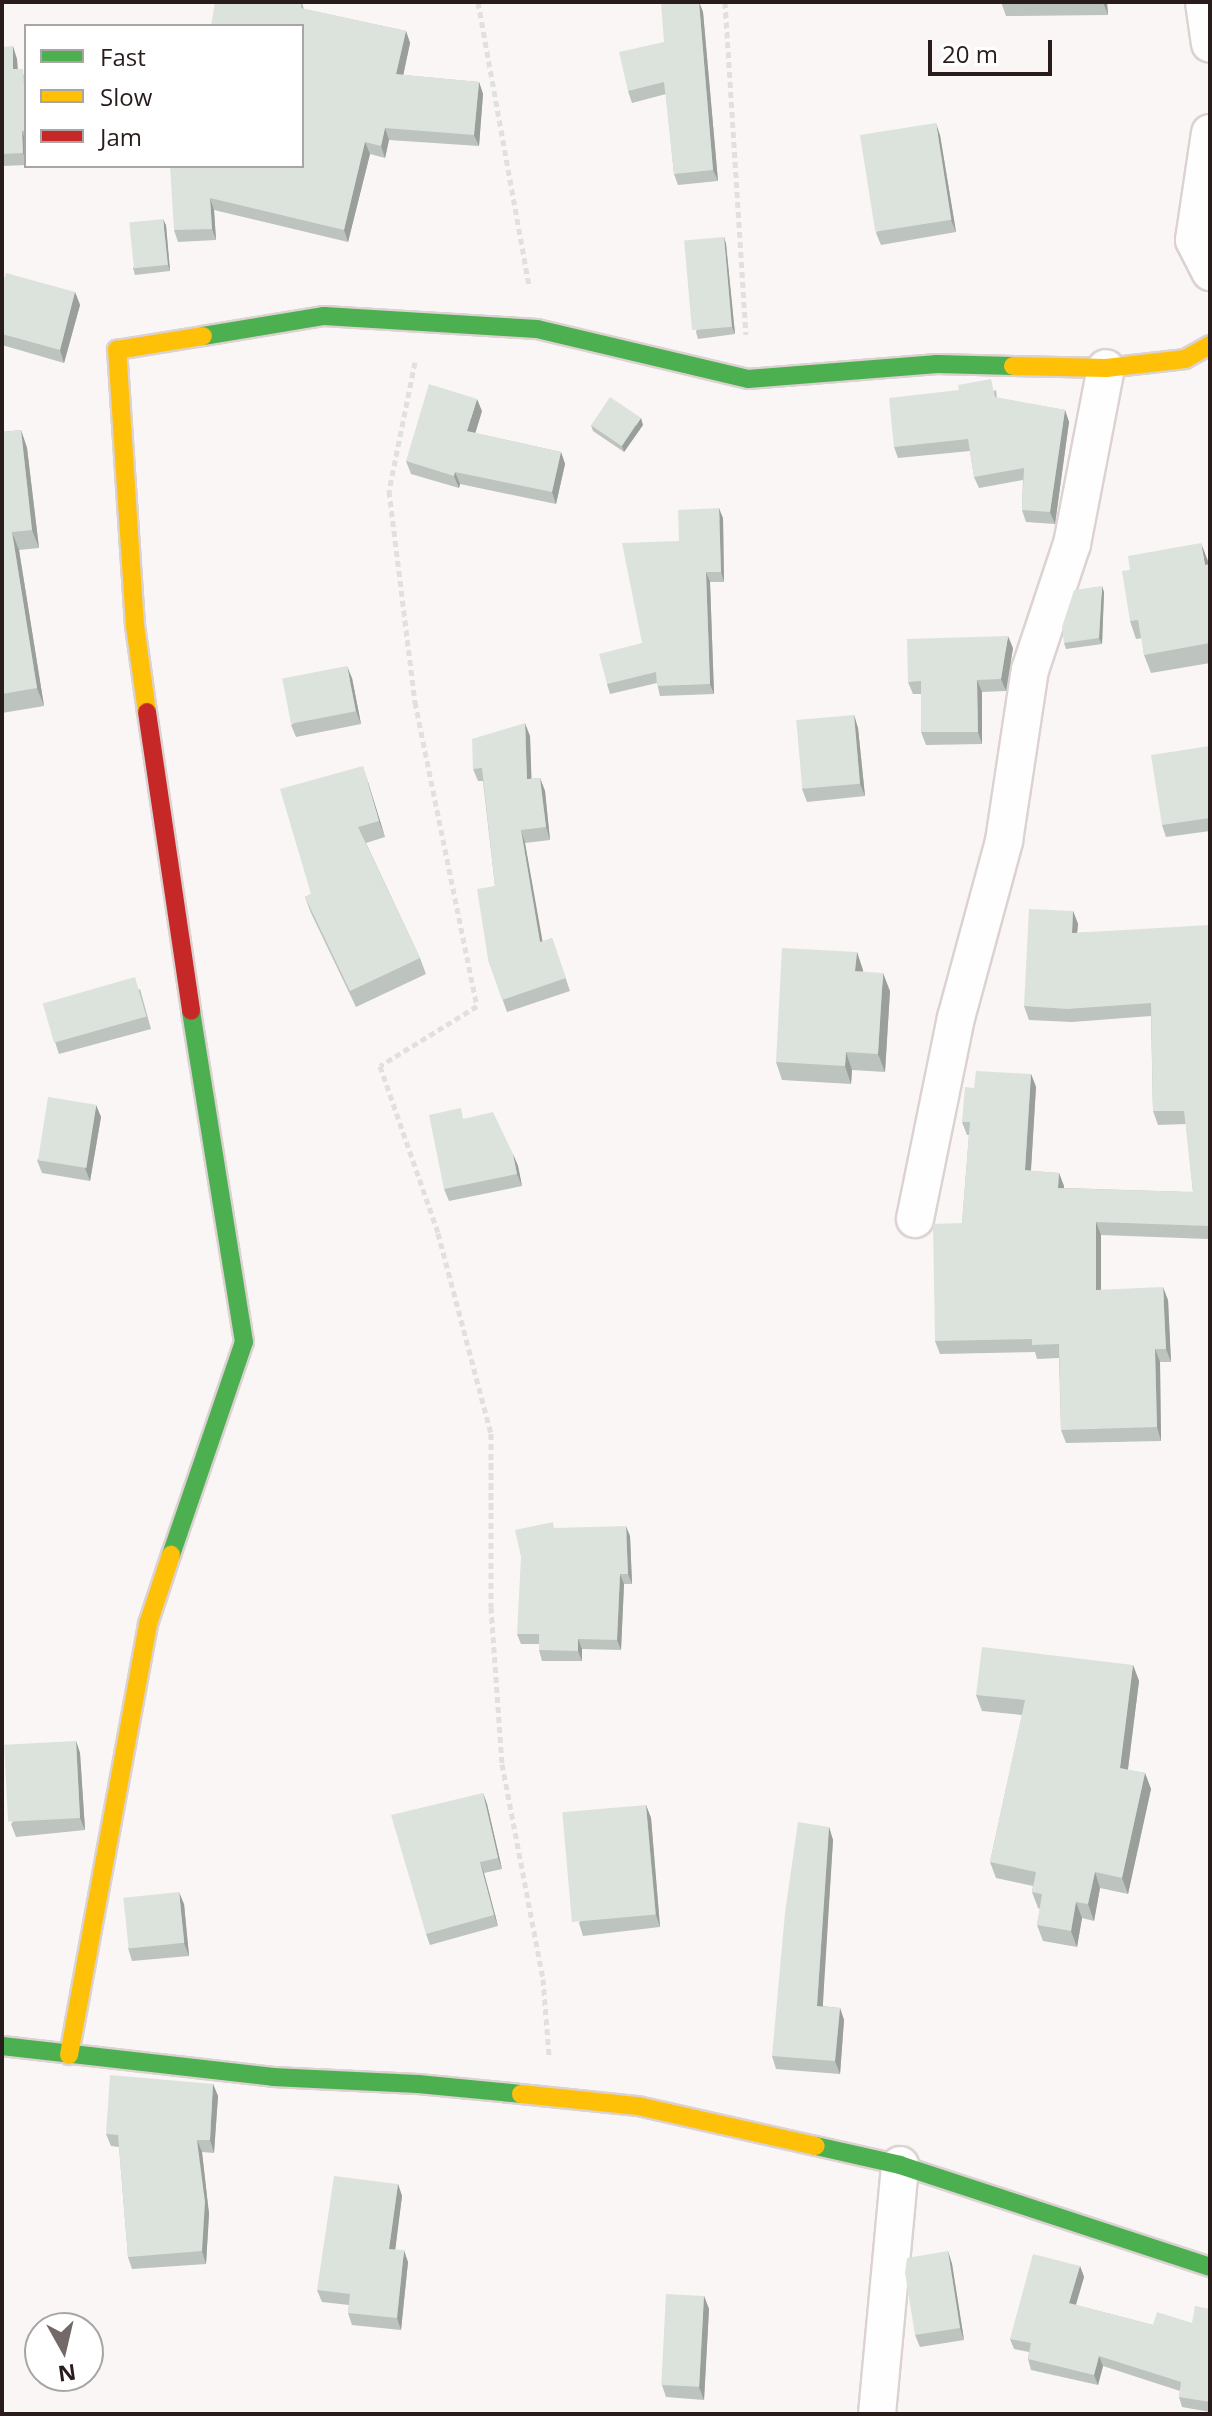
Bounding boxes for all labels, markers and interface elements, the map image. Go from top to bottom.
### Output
legend [24,24,304,168]
scale bar [932,24,1056,74]
text: 20 m [942,37,998,70]
text: Fast [100,40,146,73]
text: Slow [100,80,152,113]
text: Jam [100,120,142,153]
north arrow [24,2312,104,2392]
text: N [56,2358,78,2390]

